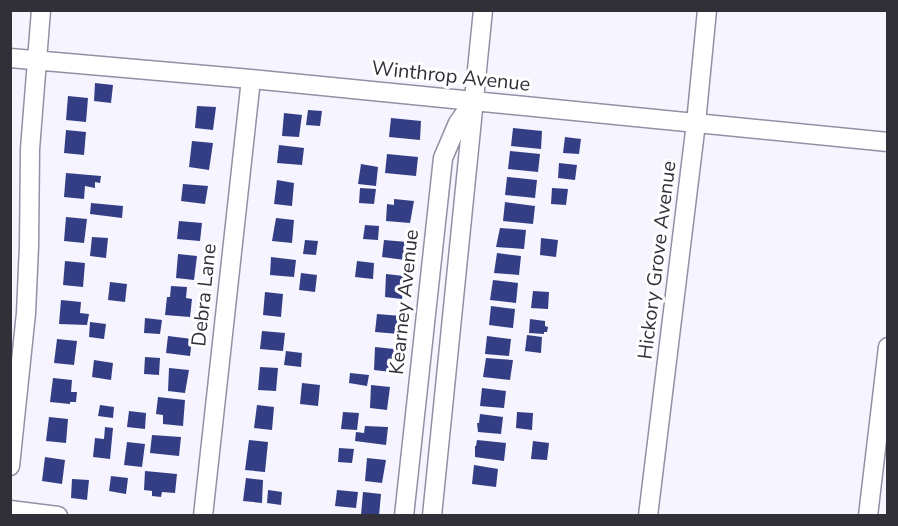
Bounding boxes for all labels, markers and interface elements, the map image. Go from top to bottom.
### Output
street label: Winthrop Avenue [370,54,532,98]
street label: Hickory Grove Avenue [631,159,683,361]
street label: Kearney Avenue [383,228,425,376]
street label: Debra Lane [185,242,223,348]

